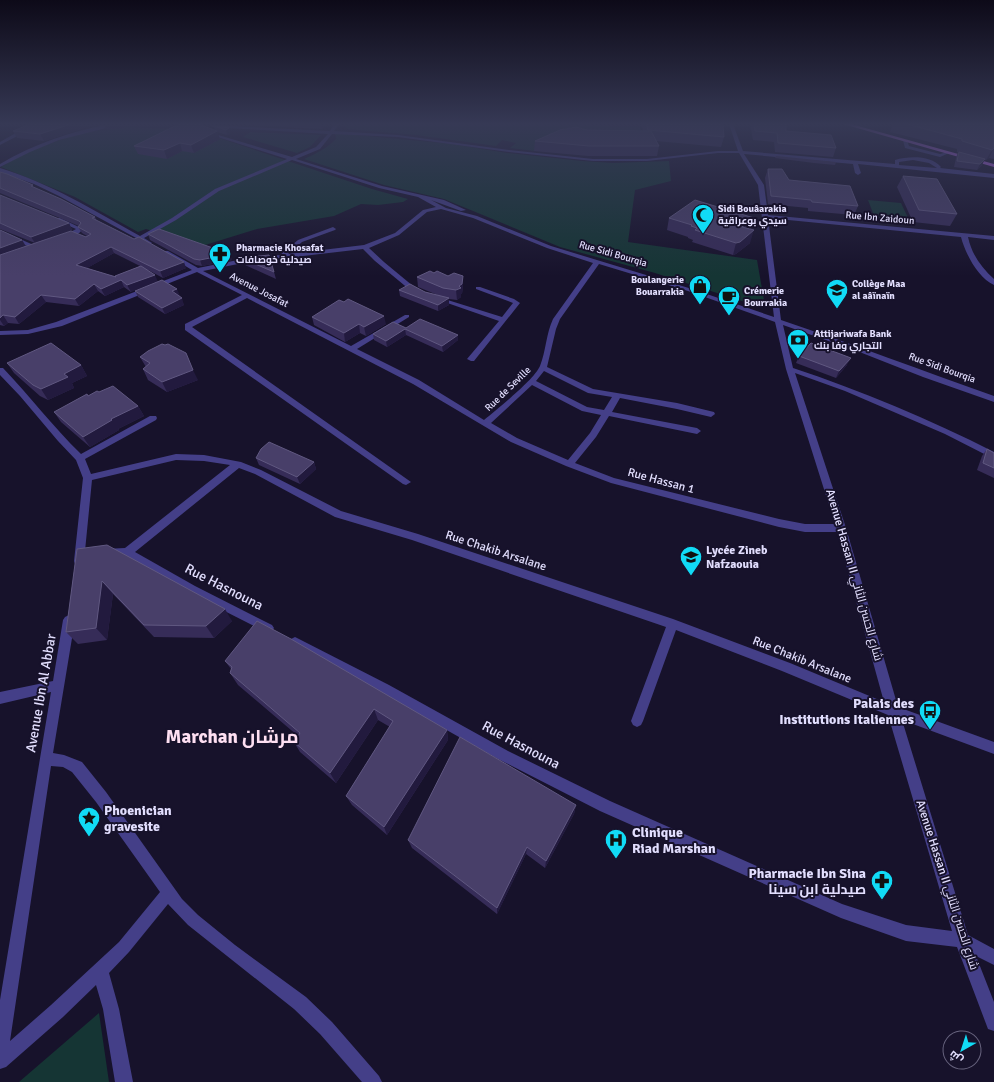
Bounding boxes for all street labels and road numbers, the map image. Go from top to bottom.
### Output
street label: Rue Ibn Zaidoun [845,209,915,227]
street label: Rue Sidi Bourqia [578,239,648,269]
street label: Avenue Josafat [228,270,291,310]
street label: Rue Sidi Bourqia [907,350,977,386]
street label: Rue de Seville [483,364,533,414]
street label: Rue Hassan 1 [626,465,696,497]
street label: Avenue Hassan II شارع الحسن الثاني [820,487,886,663]
street label: Rue Chakib Arsalane [444,528,548,574]
street label: Rue Hasnouna [182,560,266,614]
street label: Avenue Ibn Al Abbar [22,631,60,754]
street label: Rue Chakib Arsalane [750,633,854,687]
street label: Rue Hasnouna [479,717,563,773]
street label: Avenue Hassan II شارع الحسن الثاني [910,798,982,973]

